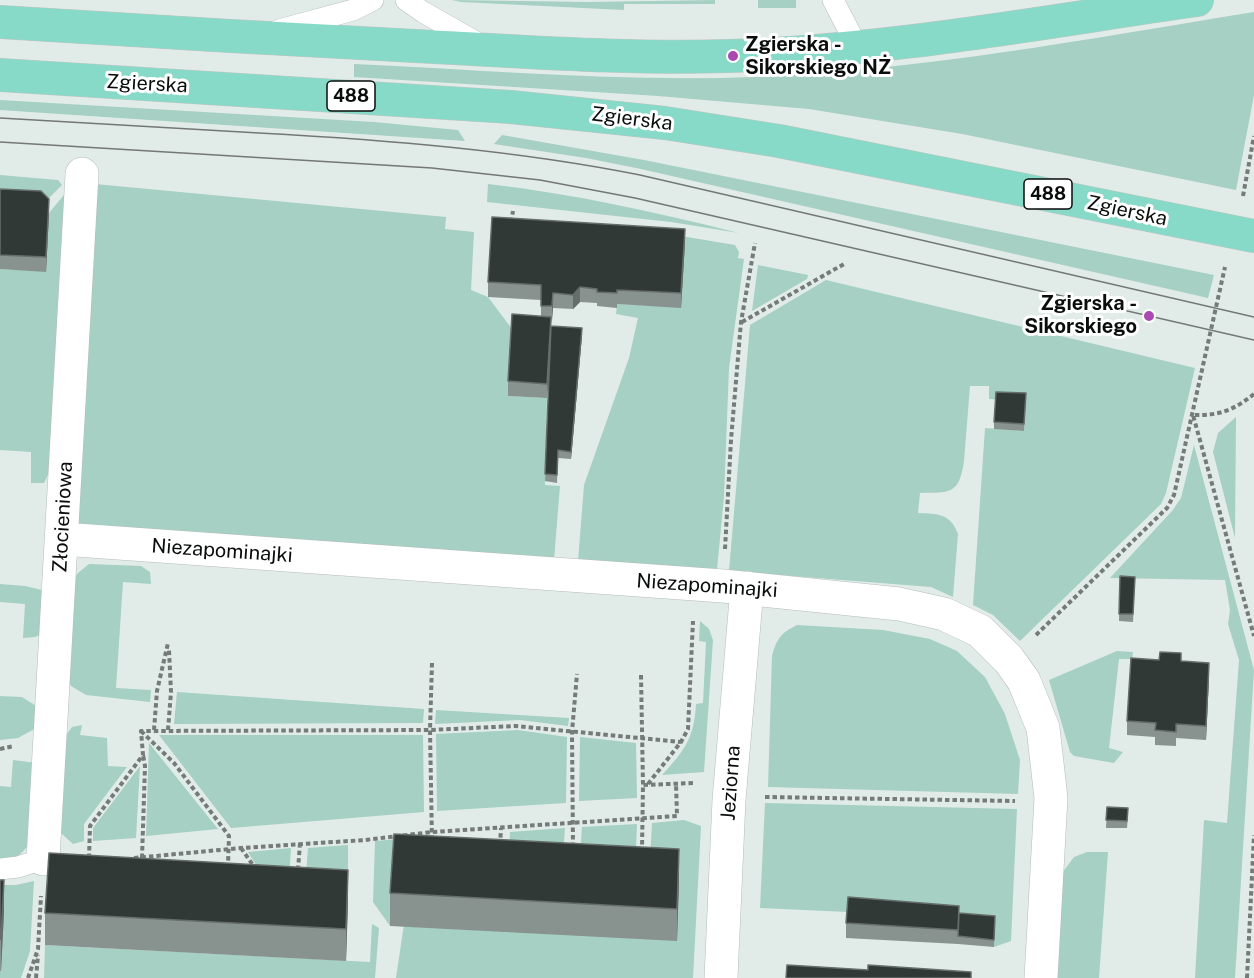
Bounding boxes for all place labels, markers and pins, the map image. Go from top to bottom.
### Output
place label: Zgierska - Sikorskiego NŻ [745,33,891,80]
marker: Zgierska - Sikorskiego NŻ [726,49,740,63]
place label: Zgierska - Sikorskiego [1024,292,1137,339]
marker: Zgierska - Sikorskiego [1142,309,1156,323]

